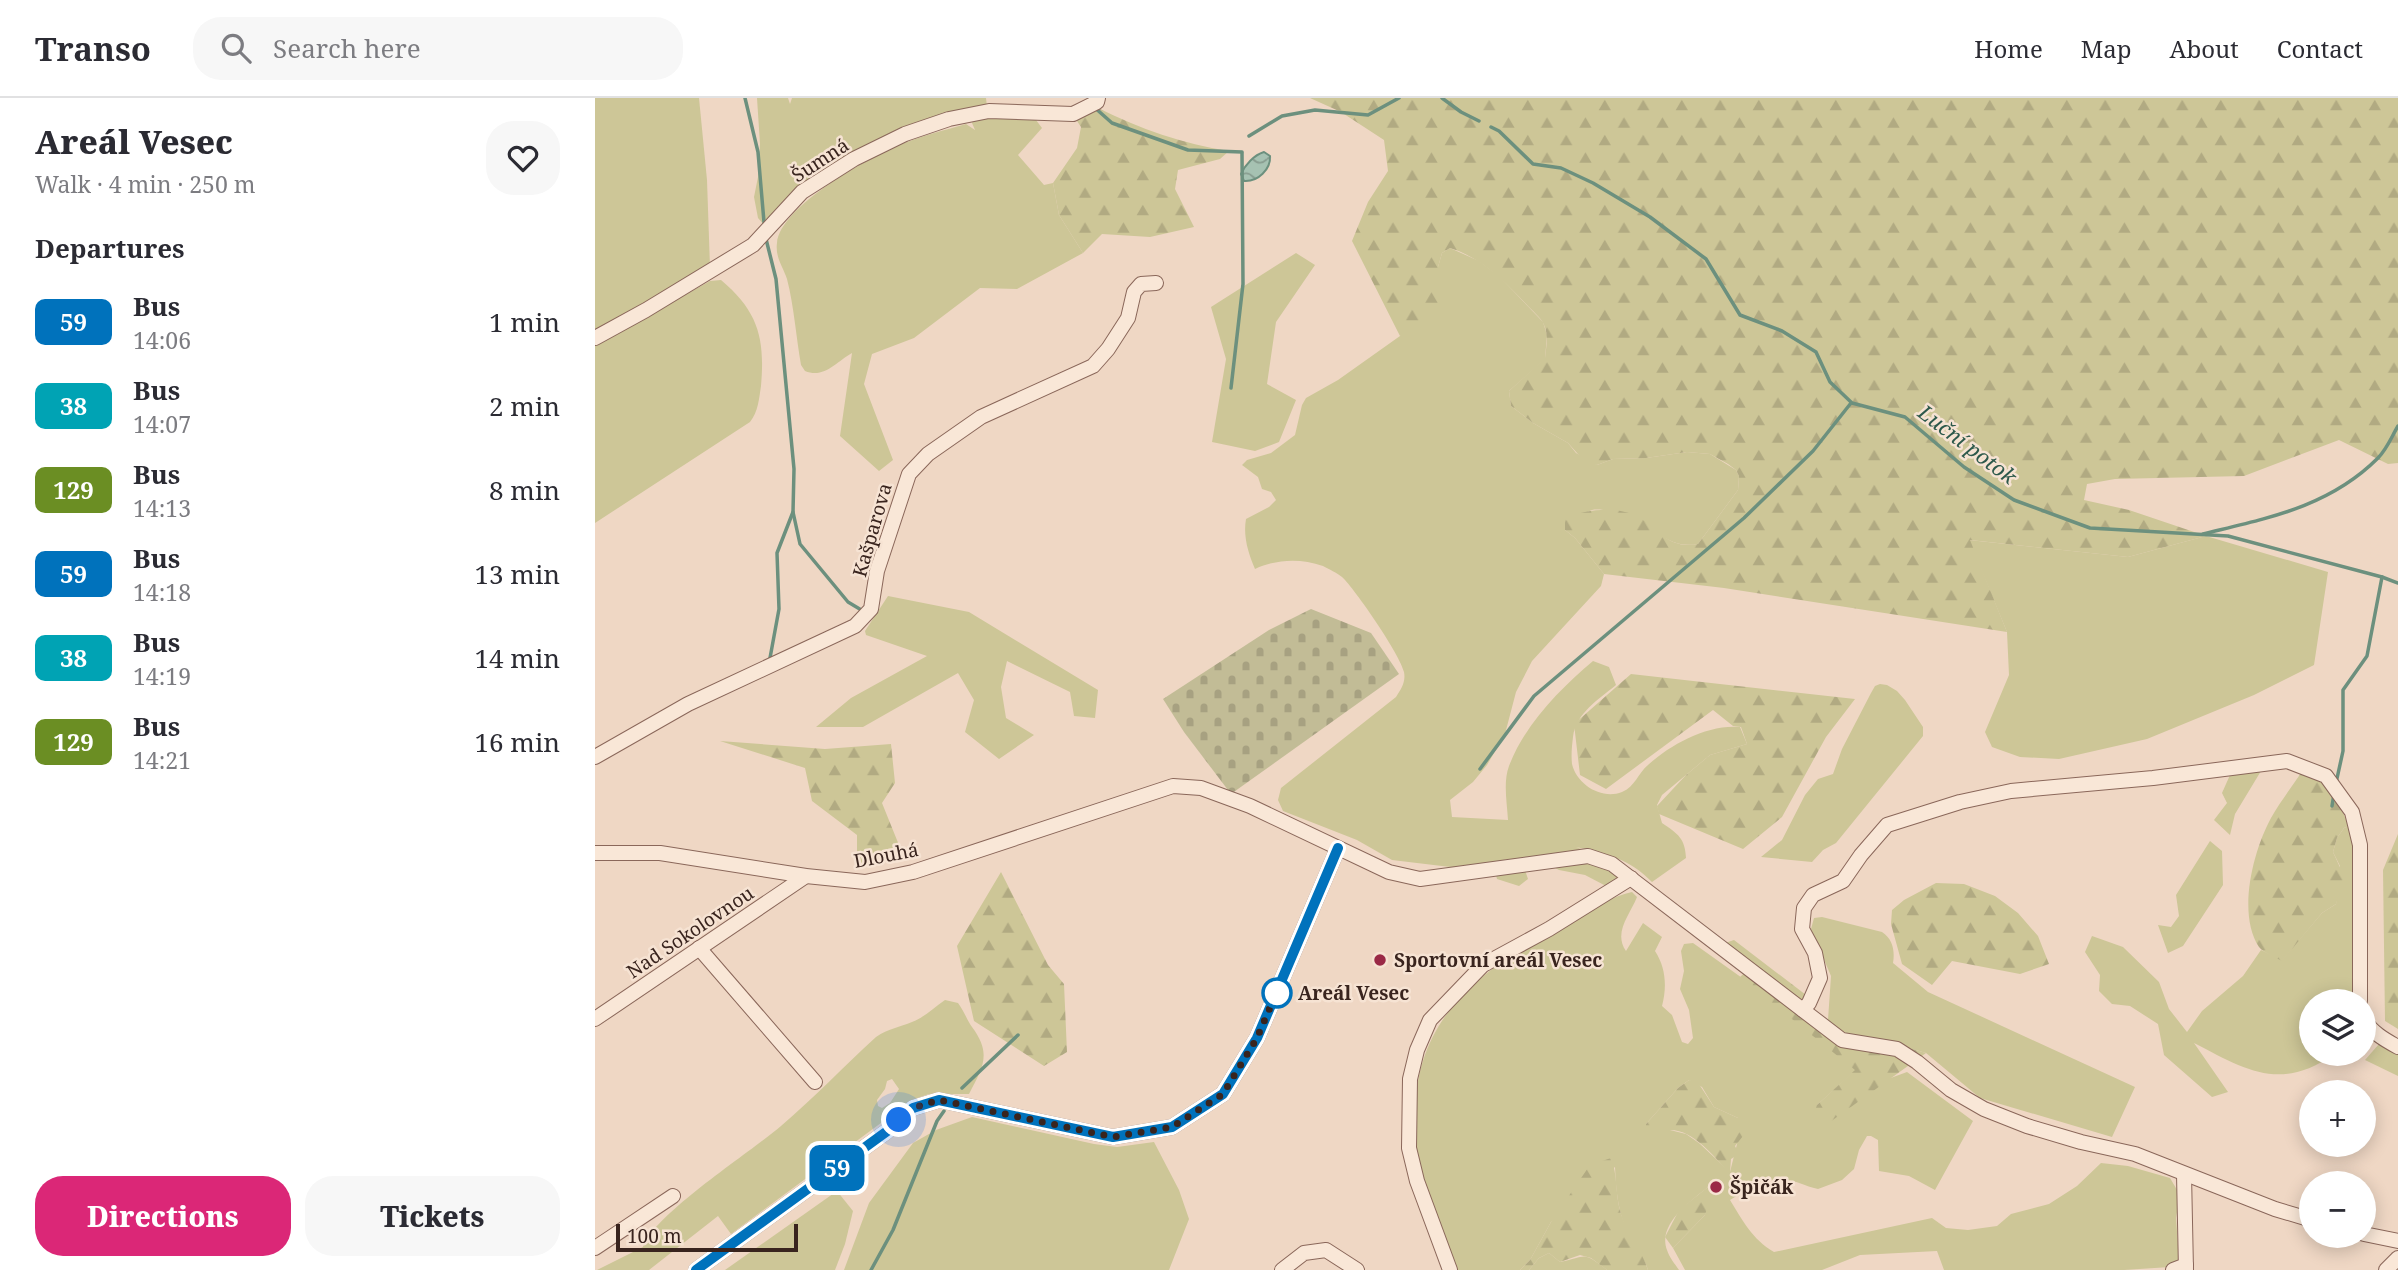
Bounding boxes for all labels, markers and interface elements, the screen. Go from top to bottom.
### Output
search box [193,17,683,80]
text: Transo [35,26,151,71]
icon: search [217,29,255,67]
text: Search here [273,30,421,66]
text: Home [1974,32,2043,65]
text: Map [2081,32,2132,65]
text: About [2170,32,2239,65]
text: Contact [2277,32,2363,65]
text: Areál Vesec [35,119,233,164]
button: heart [486,121,560,195]
street label: Šumná [786,132,854,188]
text: Walk · 4 min · 250 m [35,168,255,200]
text: Departures [35,230,185,266]
text: Bus [133,288,180,324]
text: 1 min [489,304,560,340]
text: 59 [60,305,87,338]
text: 14:06 [133,324,191,356]
text: Bus [133,372,180,408]
text: 2 min [489,388,560,424]
text: 38 [60,389,87,422]
water label: Luční potok [1912,397,2023,491]
text: 14:07 [133,408,191,440]
text: Bus [133,456,180,492]
text: 8 min [489,472,560,508]
text: 129 [53,473,94,506]
street label: Kašparova [846,480,898,580]
text: 14:13 [133,492,191,524]
text: Bus [133,540,180,576]
text: 13 min [475,556,560,592]
text: 59 [60,557,87,590]
text: 14:18 [133,576,191,608]
text: Bus [133,624,180,660]
text: 14 min [475,640,560,676]
text: 38 [60,641,87,674]
text: 14:19 [133,660,191,692]
text: Bus [133,708,180,744]
text: 16 min [475,724,560,760]
text: 129 [53,725,94,758]
text: 14:21 [133,744,191,776]
street label: Dlouhá [851,836,921,874]
street label: Nad Sokolovnou [621,880,759,984]
place label: Sportovní areál Vesec [1394,947,1602,973]
marker: Sportovní areál Vesec [1372,952,1388,968]
marker: Areál Vesec [1262,978,1292,1008]
place label: Areál Vesec [1298,980,1409,1006]
map controls [2299,989,2376,1248]
button: layers [2299,989,2376,1066]
button: + [2299,1080,2376,1157]
your location [881,1102,916,1137]
line badge: 59 [805,1145,869,1191]
text: 59 [823,1151,851,1184]
button: − [2299,1171,2376,1248]
place label: Špičák [1730,1174,1794,1200]
button: Directions [35,1176,291,1256]
button: Tickets [305,1176,560,1256]
marker: Špičák [1708,1179,1724,1195]
scale bar [616,1221,798,1253]
text: 100 m [627,1223,682,1249]

